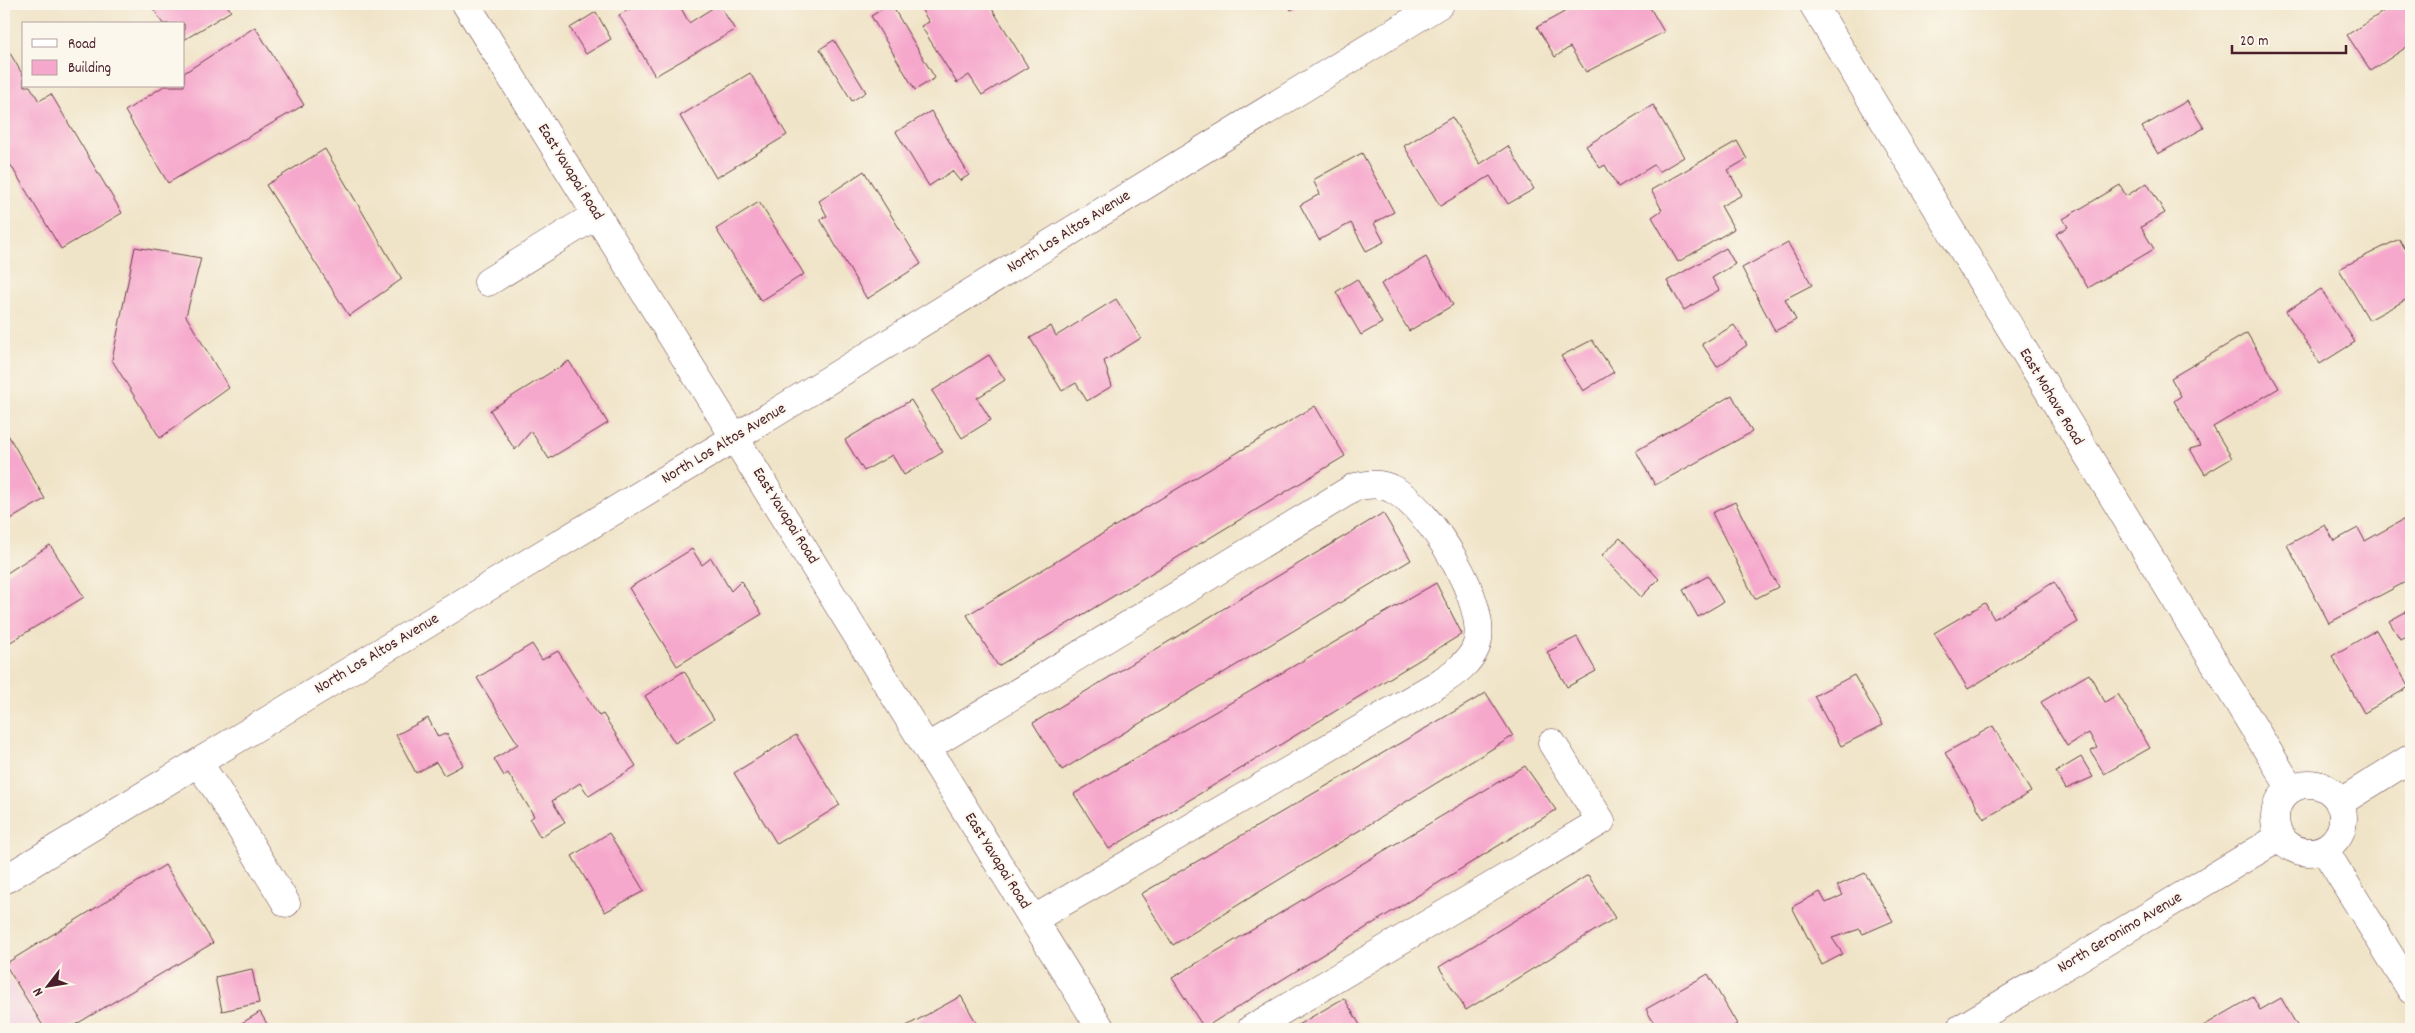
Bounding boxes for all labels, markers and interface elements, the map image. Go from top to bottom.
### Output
legend [22,22,185,88]
scale bar [2232,22,2346,54]
text: 20 m [2240,31,2268,53]
text: Road [68,34,96,56]
text: Building [68,58,111,80]
street label: East Yavapai Road [531,119,609,225]
street label: North Los Altos Avenue [1003,185,1135,279]
street label: East Mohave Road [2013,344,2089,450]
street label: North Los Altos Avenue [657,398,791,490]
street label: East Yavapai Road [746,463,824,569]
street label: North Los Altos Avenue [310,608,444,700]
street label: East Yavapai Road [958,808,1036,914]
street label: North Geronimo Avenue [2053,887,2187,979]
north arrow [22,960,72,1010]
text: N [28,983,49,1000]

